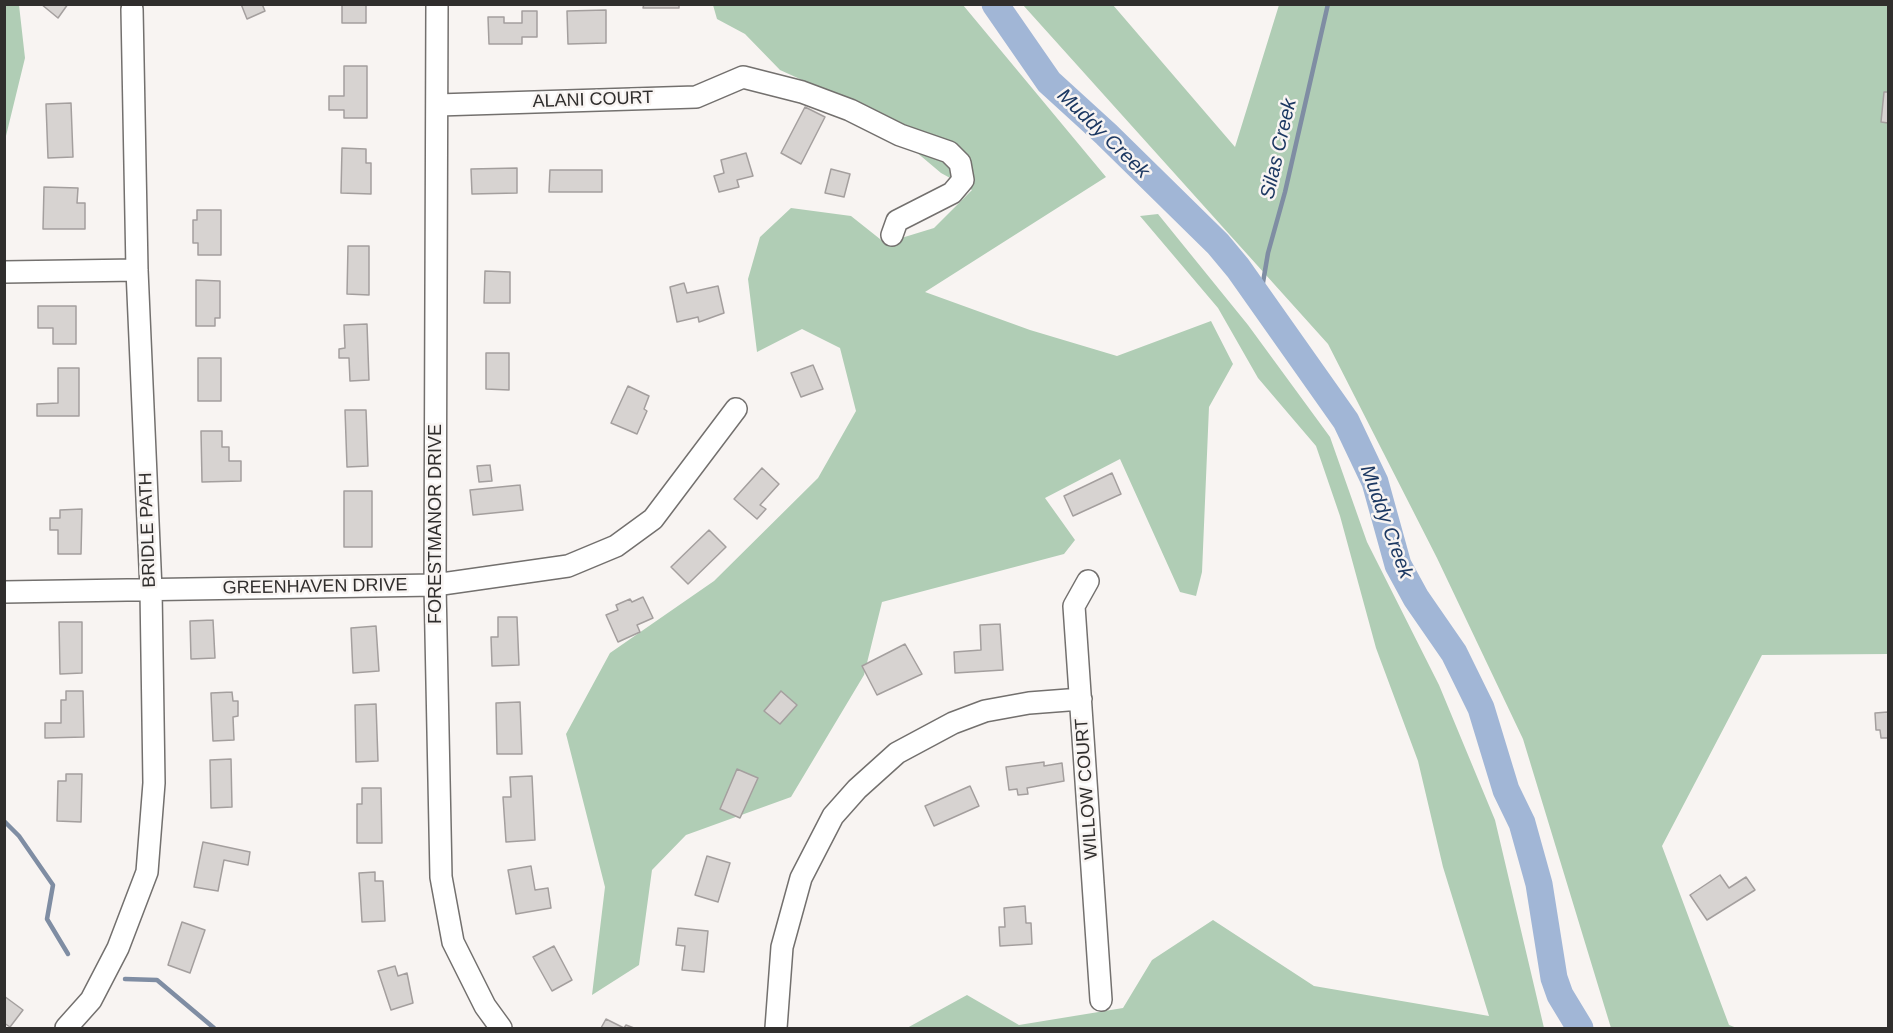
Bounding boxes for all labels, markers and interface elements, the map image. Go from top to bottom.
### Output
water label: Muddy Creek [1052,84,1154,184]
street label: ALANI COURT [532,87,654,113]
water label: Silas Creek [1256,96,1302,202]
street label: FORESTMANOR DRIVE [425,424,447,624]
water label: Muddy Creek [1354,462,1418,582]
street label: BRIDLE PATH [135,472,161,588]
street label: GREENHAVEN DRIVE [222,575,408,599]
street label: WILLOW COURT [1071,718,1103,860]

